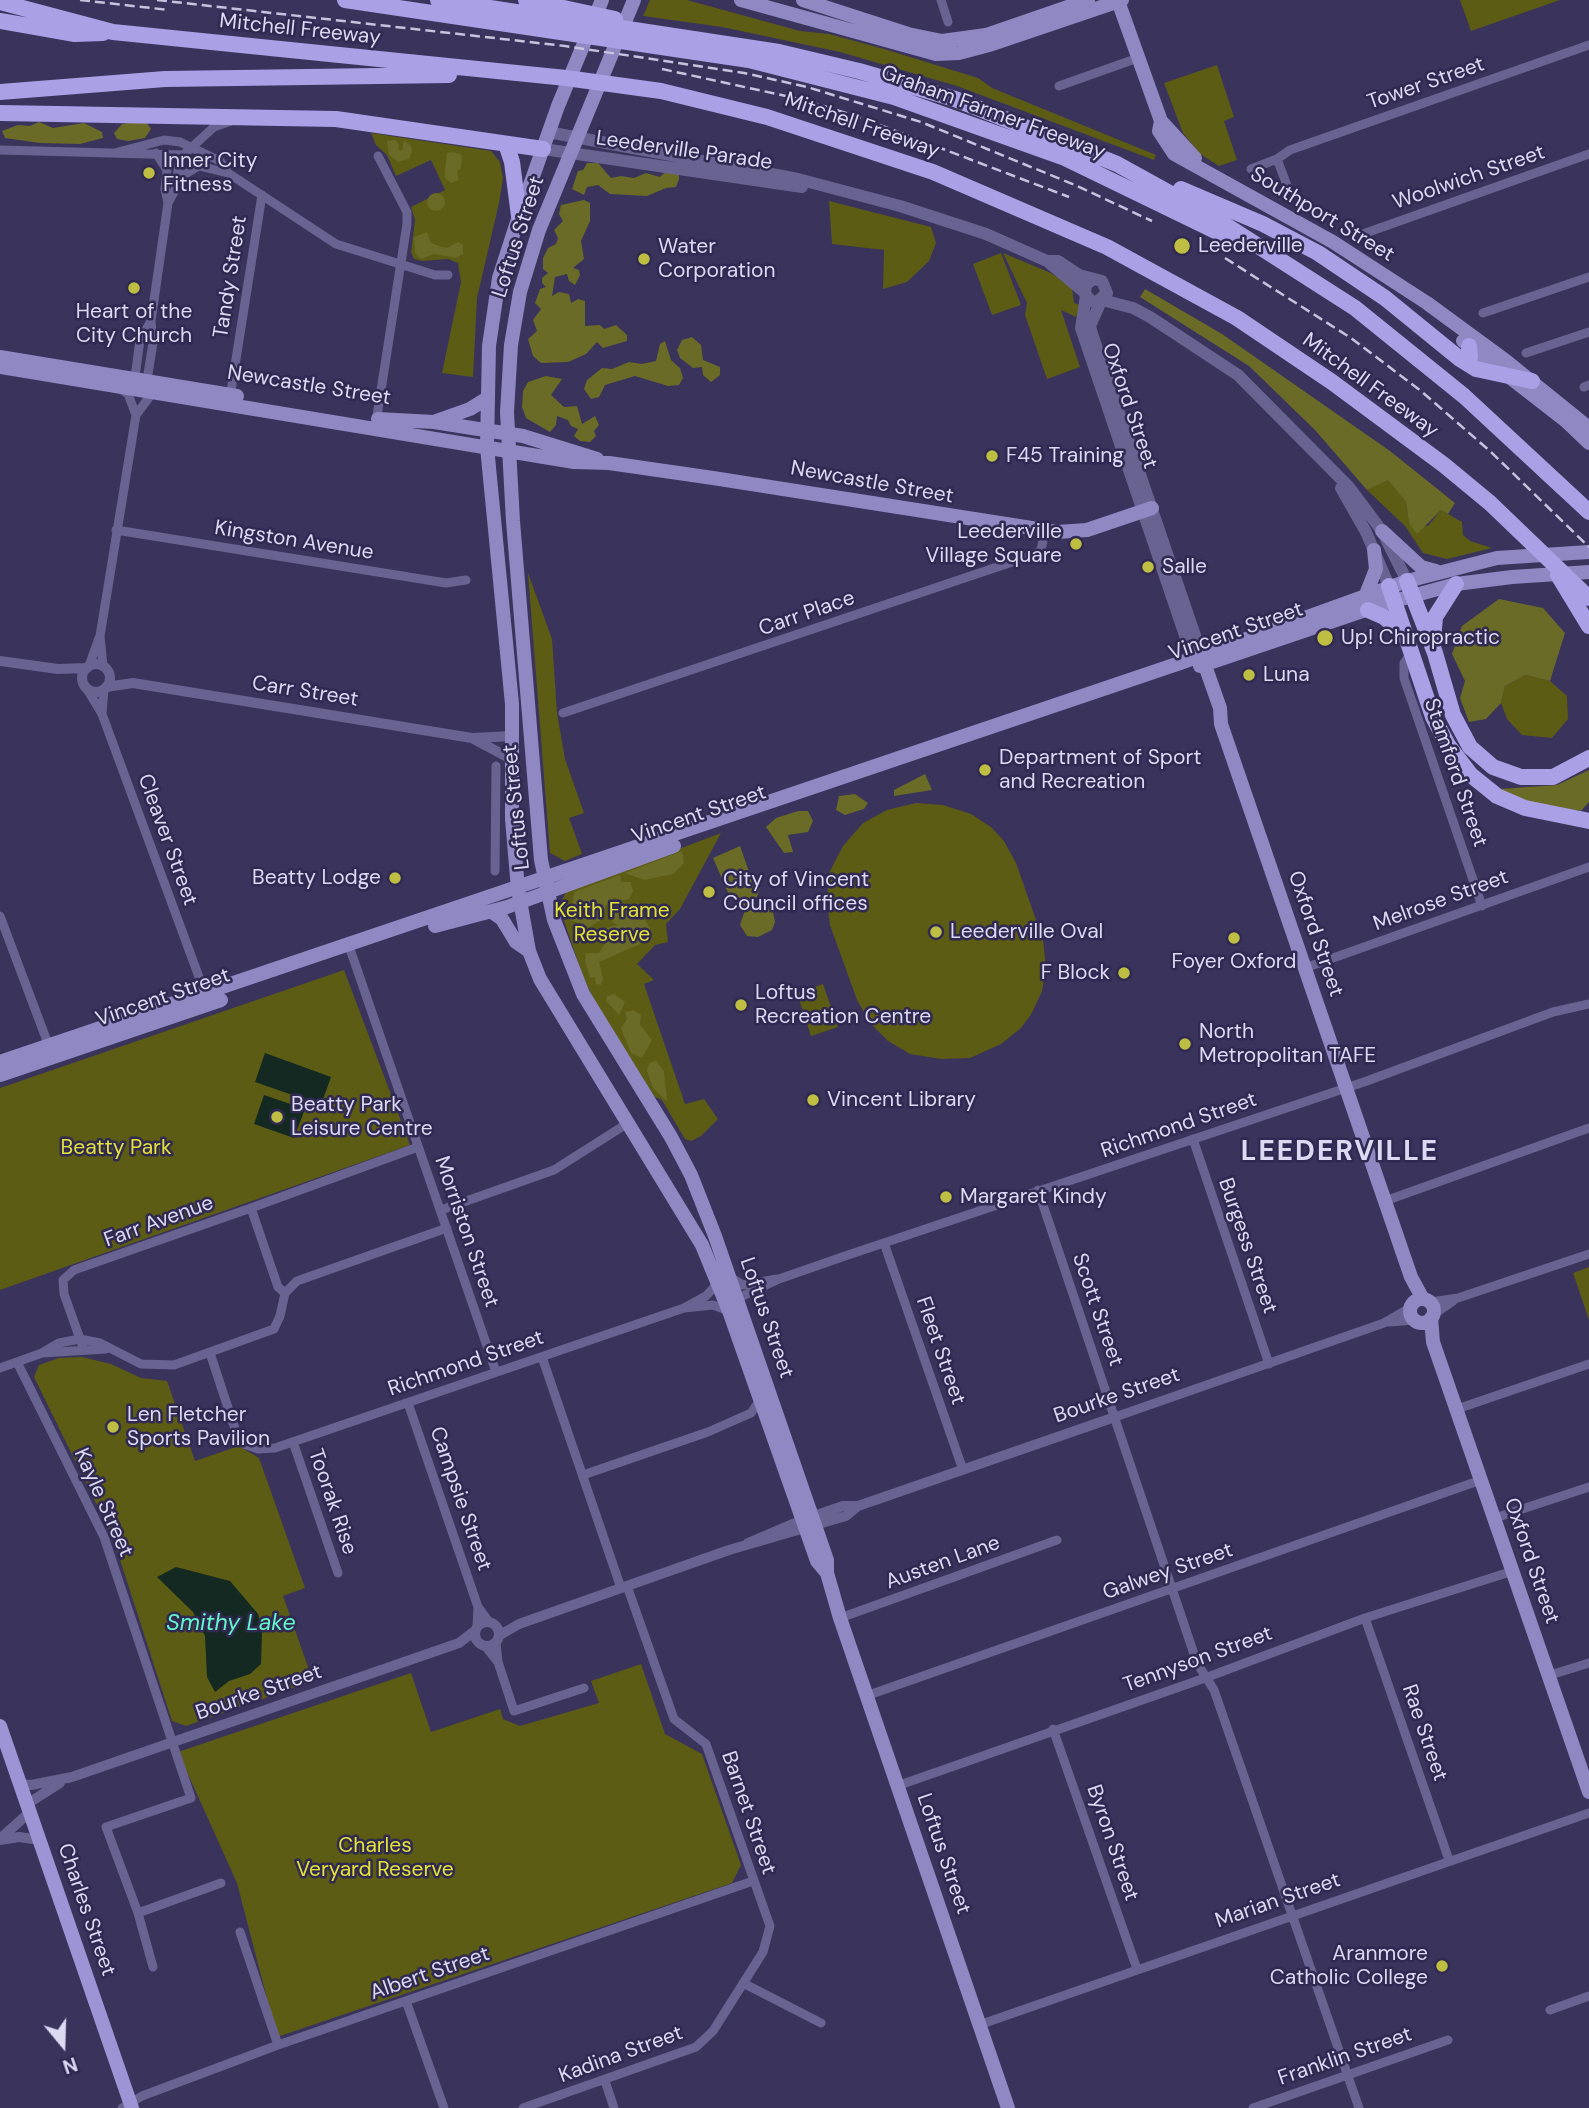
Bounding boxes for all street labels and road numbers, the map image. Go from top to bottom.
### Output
street label: Mitchell Freeway [218,9,382,51]
street label: Tower Street [1364,52,1488,116]
street label: Graham Farmer Freeway [877,61,1109,165]
street label: Mitchell Freeway [781,88,943,164]
street label: Leederville Parade [594,126,774,176]
street label: Woolwich Street [1390,140,1548,216]
street label: Southport Street [1245,162,1399,268]
street label: Loftus Street [488,173,550,301]
street label: Tandy Street [209,214,253,340]
street label: Mitchell Freeway [1297,328,1443,444]
street label: Oxford Street [1096,340,1162,472]
street label: Newcastle Street [225,361,393,411]
street label: Newcastle Street [789,456,955,510]
street label: Kingston Avenue [213,516,375,566]
street label: Carr Place [756,586,858,642]
street label: Vincent Street [1165,597,1307,667]
street label: Carr Street [250,671,360,713]
street label: Stamford Street [1418,695,1492,851]
street label: Loftus Street [498,743,536,871]
street label: Cleaver Street [132,771,202,909]
street label: Vincent Street [628,780,770,850]
street label: Melrose Street [1370,865,1512,937]
street label: Oxford Street [1282,868,1348,1000]
street label: Vincent Street [92,963,234,1033]
street label: Richmond Street [1098,1088,1260,1164]
street label: Morriston Street [428,1153,504,1311]
street label: Burgess Street [1212,1175,1282,1317]
street label: Farr Avenue [101,1191,217,1253]
street label: Scott Street [1066,1250,1128,1370]
street label: Loftus Street [734,1254,798,1382]
street label: Fleet Street [910,1294,970,1408]
street label: Richmond Street [385,1326,547,1402]
street label: Bourke Street [1051,1363,1183,1429]
street label: Campsie Street [424,1424,496,1574]
street label: Kayle Street [68,1445,138,1561]
street label: Toorak Rise [302,1446,362,1558]
street label: Oxford Street [1498,1495,1564,1627]
street label: Austen Lane [882,1531,1004,1595]
street label: Galwey Street [1100,1538,1236,1606]
street label: Tennyson Street [1120,1621,1276,1699]
street label: Bourke Street [193,1660,325,1726]
street label: Rae Street [1396,1681,1452,1785]
street label: Barnet Street [715,1748,781,1878]
street label: Byron Street [1080,1782,1144,1904]
street label: Loftus Street [911,1790,975,1918]
street label: Charles Street [52,1840,120,1980]
street label: Marian Street [1212,1868,1344,1934]
street label: Albert Street [367,1942,493,2006]
street label: Kadina Street [556,2021,686,2089]
street label: Franklin Street [1275,2022,1415,2092]

